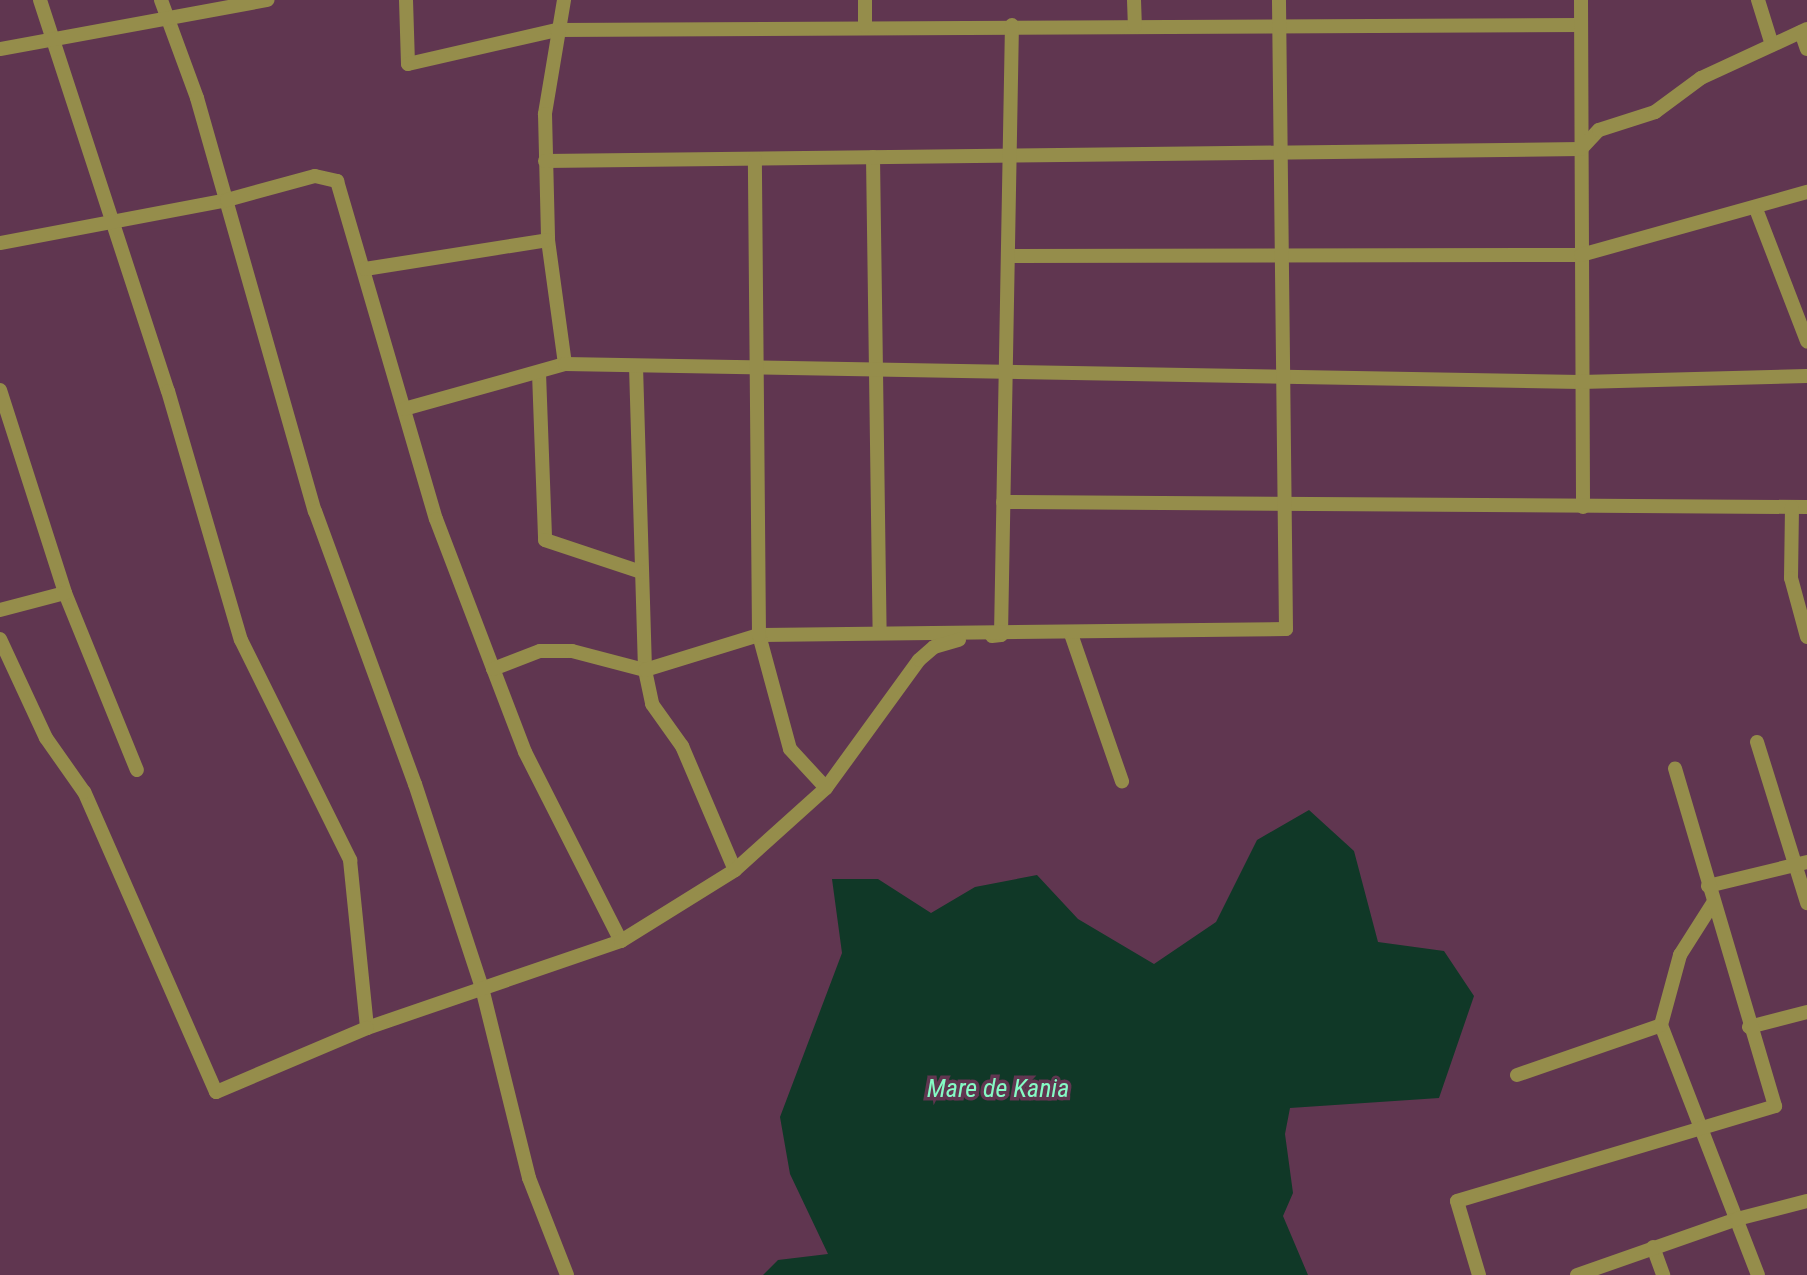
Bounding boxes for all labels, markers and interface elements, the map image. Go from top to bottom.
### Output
water label: Mare de Kania [927,1073,1069,1105]

